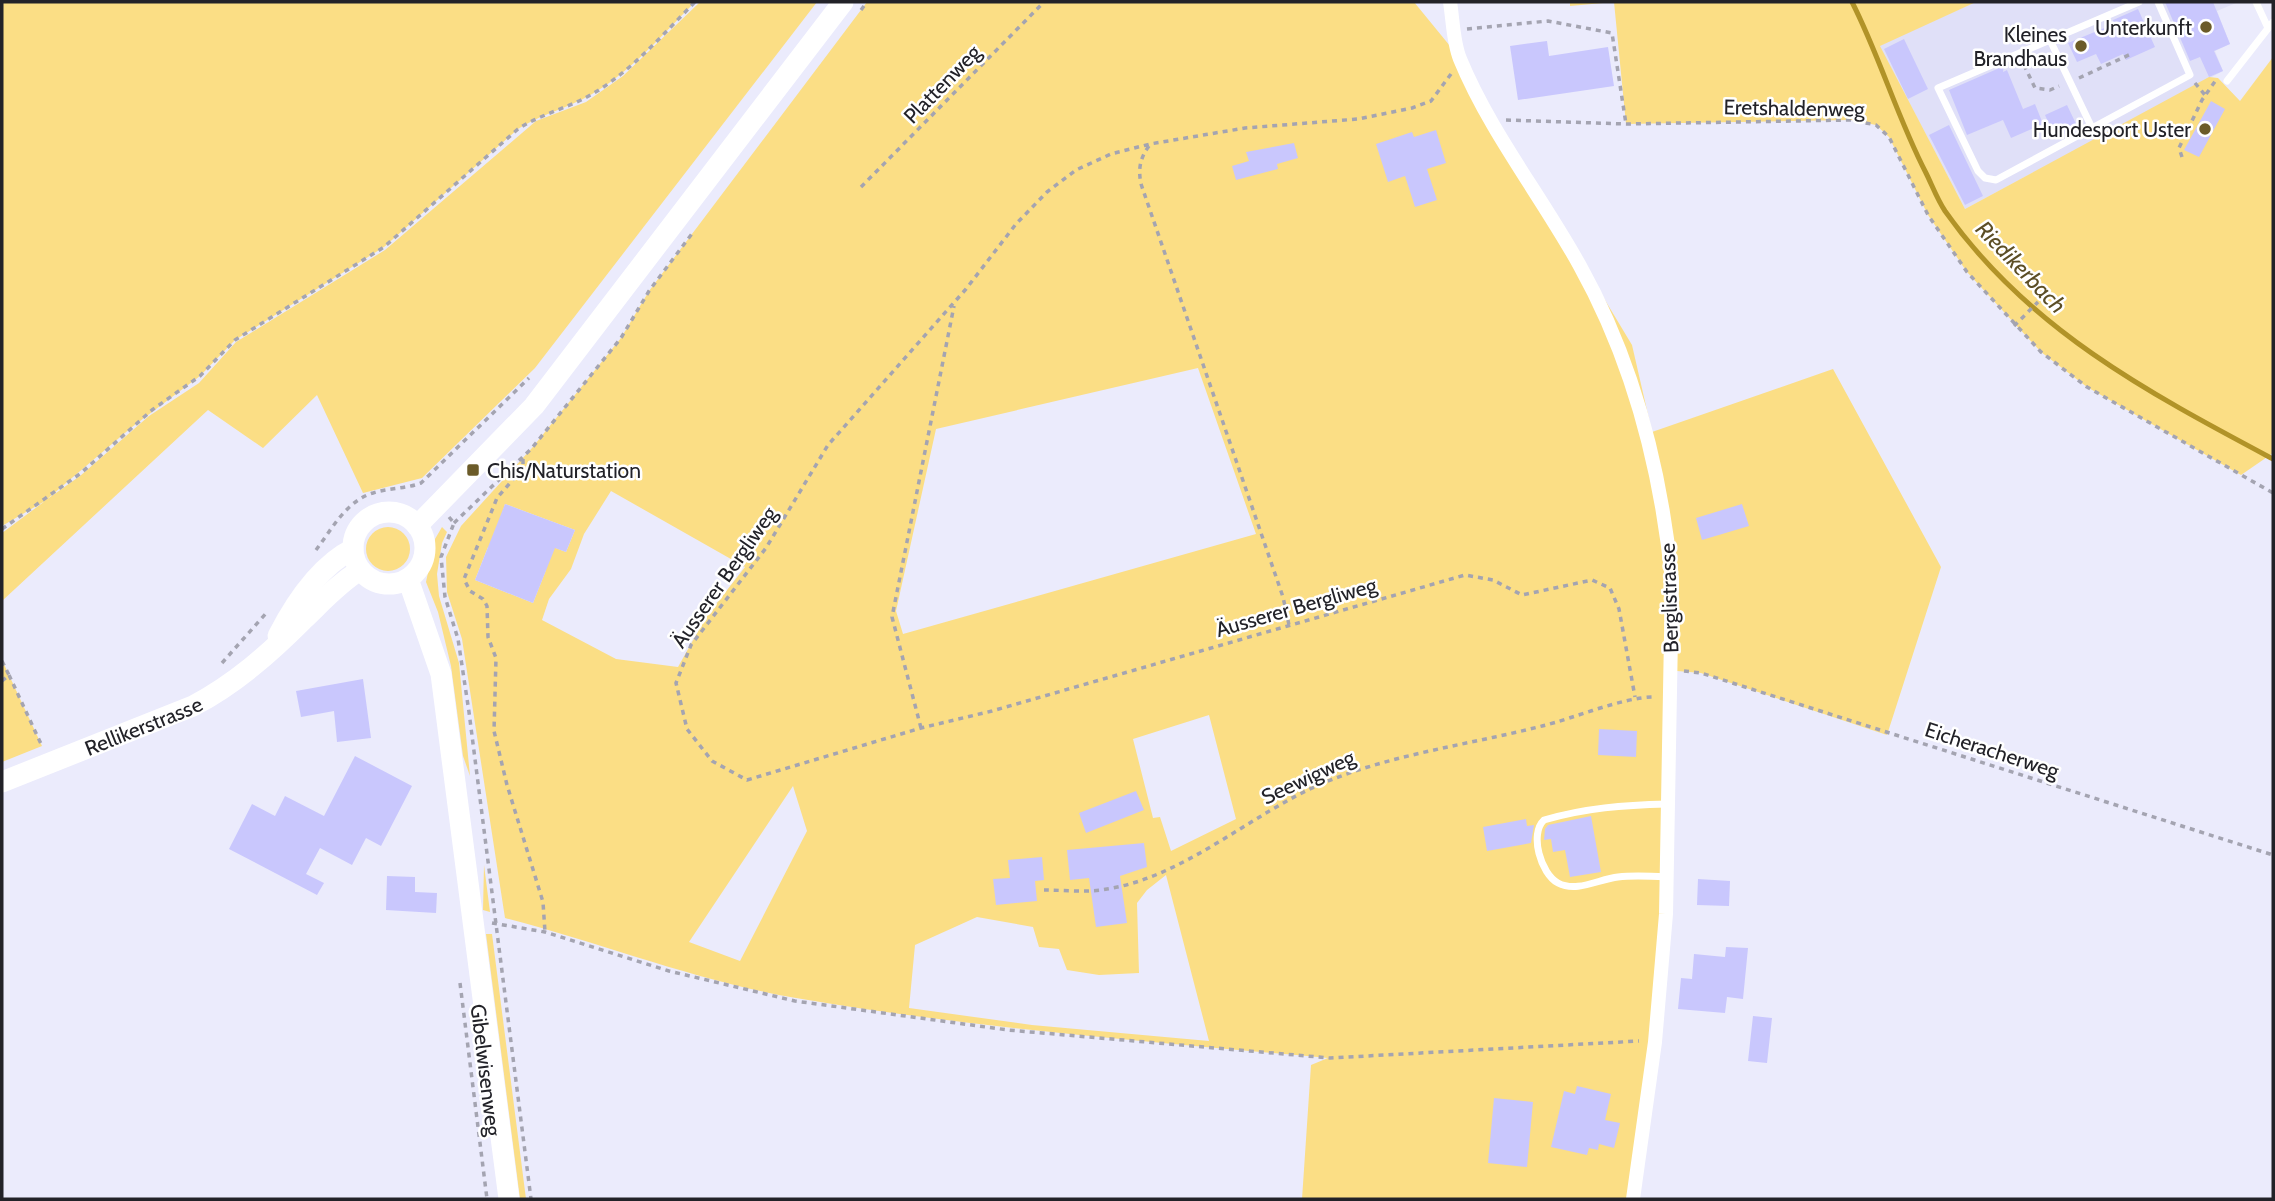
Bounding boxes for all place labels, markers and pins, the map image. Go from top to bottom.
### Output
place label: Unterkunft [2095,15,2192,40]
marker: Unterkunft [2198,19,2214,35]
place label: Kleines Brandhaus [1973,22,2067,71]
marker: Kleines Brandhaus [2073,38,2089,54]
place label: Hundesport Uster [2033,117,2191,142]
marker: Hundesport Uster [2197,121,2213,137]
place label: Chis/Naturstation [487,458,641,483]
marker: Chis/Naturstation [465,462,481,478]

